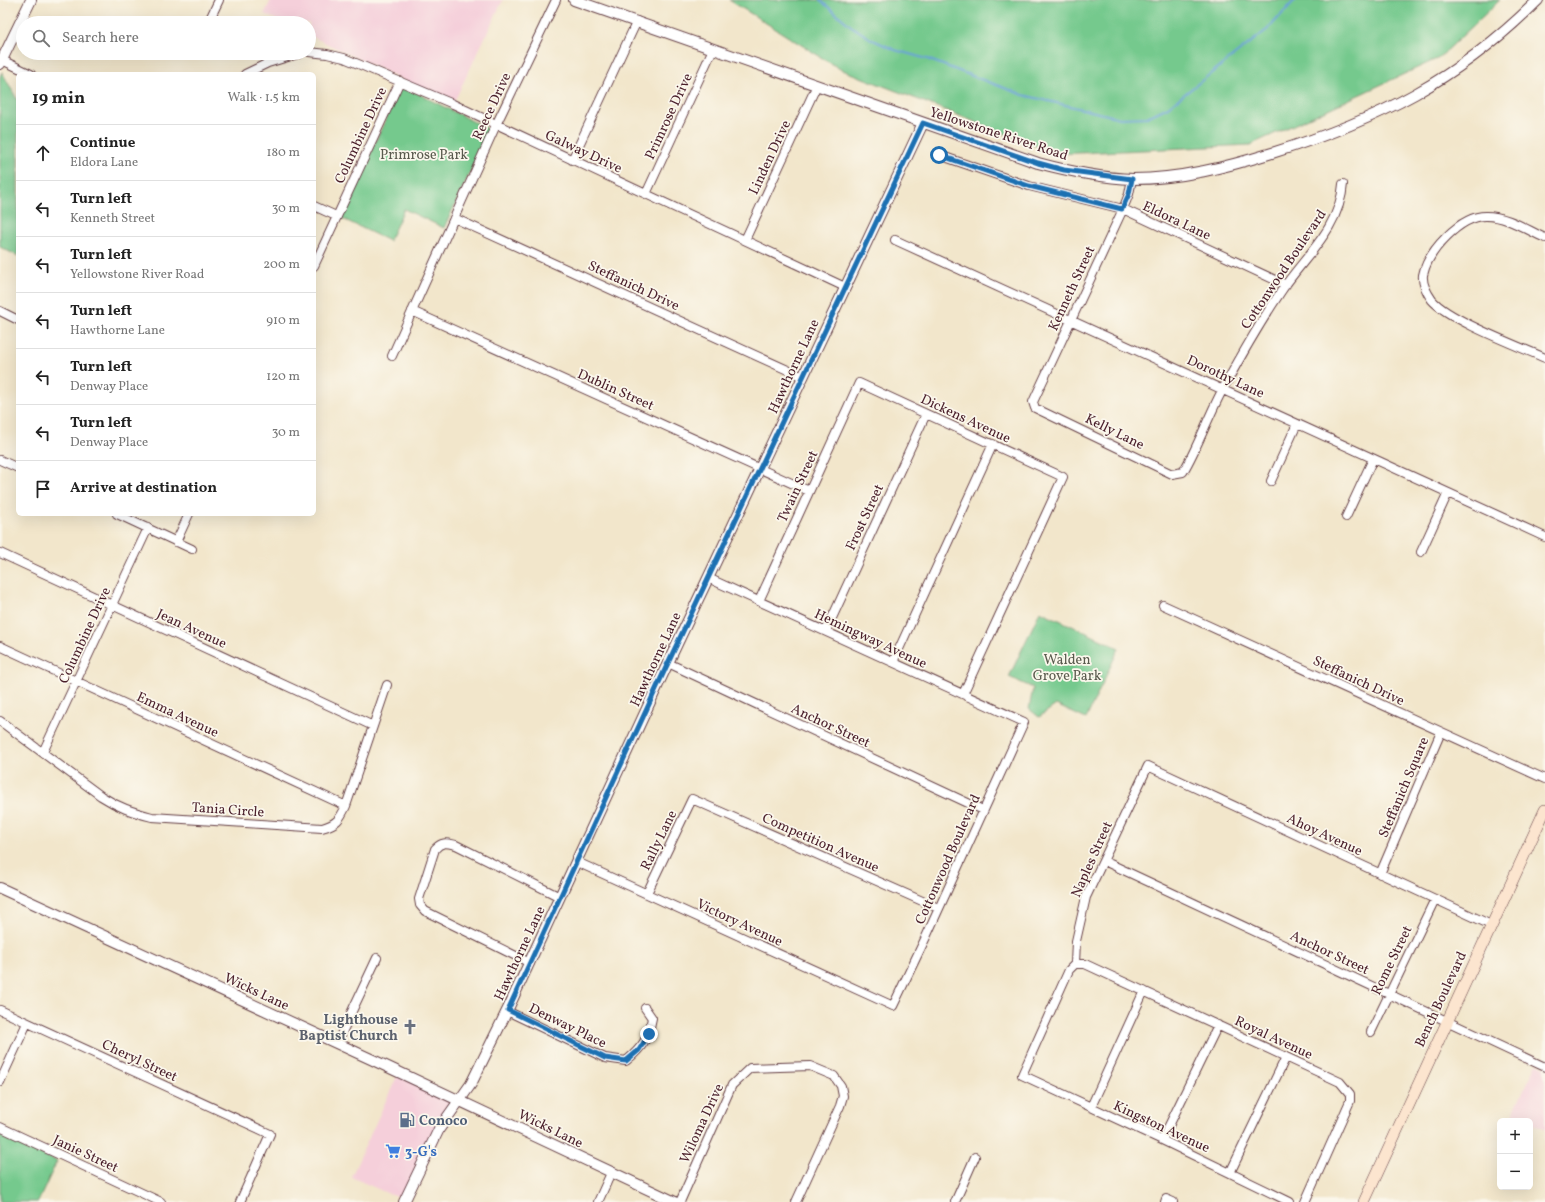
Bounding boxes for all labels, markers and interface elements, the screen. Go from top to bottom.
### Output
search box [16,16,316,60]
icon: search [30,27,52,49]
text: Search here [62,28,139,49]
street label: Reece Drive [468,69,516,143]
street label: Primrose Drive [641,70,698,163]
street label: Columbine Drive [331,84,392,187]
text: 19 min [32,87,85,110]
text: Walk · 1.5 km [227,89,300,107]
street label: Yellowstone River Road [927,103,1070,166]
street label: Linden Drive [745,117,796,198]
street label: Galway Drive [542,126,625,179]
text: Continue [70,133,135,154]
icon: ahead [32,142,54,164]
text: 180 m [266,144,300,162]
park label: Primrose Park [380,146,468,165]
route start [930,146,948,164]
text: Eldora Lane [70,154,138,172]
text: Turn left [70,189,132,210]
street label: Eldora Lane [1139,197,1214,246]
icon: left [32,198,54,220]
text: 30 m [272,200,300,218]
street label: Cottonwood Boulevard [1237,206,1331,333]
text: Kenneth Street [70,210,155,228]
street label: Kenneth Street [1044,243,1100,334]
text: Turn left [70,245,132,266]
icon: left [32,254,54,276]
text: 200 m [263,256,300,274]
street label: Steffanich Drive [584,257,683,316]
text: Yellowstone River Road [70,266,204,284]
text: Turn left [70,301,132,322]
icon: left [32,310,54,332]
text: 910 m [266,312,300,330]
street label: Hawthorne Lane [764,316,825,417]
text: Hawthorne Lane [70,322,165,340]
street label: Dorothy Lane [1184,351,1268,404]
text: Turn left [70,357,132,378]
street label: Dublin Street [574,365,657,416]
icon: left [32,366,54,388]
text: 120 m [266,368,300,386]
text: Denway Place [70,378,148,396]
street label: Dickens Avenue [917,390,1014,449]
street label: Kelly Lane [1082,410,1147,455]
text: Turn left [70,413,132,434]
icon: left [32,422,54,444]
text: 30 m [272,424,300,442]
text: Denway Place [70,434,148,452]
street label: Twain Street [773,447,823,526]
icon: arrive [32,478,54,500]
text: Arrive at destination [70,478,217,499]
street label: Frost Street [842,481,889,554]
street label: Columbine Drive [55,584,116,687]
street label: Jean Avenue [153,605,230,654]
street label: Hemingway Avenue [811,605,930,674]
street label: Hawthorne Lane [626,609,687,710]
park label: Walden Grove Park [1033,651,1102,686]
street label: Steffanich Drive [1309,652,1408,711]
street label: Emma Avenue [133,688,222,743]
street label: Anchor Street [788,700,873,753]
street label: Steffanich Square [1375,734,1434,841]
street label: Cottonwood Boulevard [911,791,986,928]
street label: Tania Circle [191,798,265,823]
street label: Rally Lane [637,807,682,874]
street label: Competition Avenue [759,809,882,878]
street label: Ahoy Avenue [1284,810,1366,861]
street label: Naples Street [1067,818,1118,901]
street label: Victory Avenue [693,895,786,952]
street label: Hawthorne Lane [490,903,551,1004]
street label: Rome Street [1367,923,1417,999]
street label: Anchor Street [1287,927,1372,980]
street label: Bench Boulevard [1411,949,1472,1051]
street label: Wicks Lane [221,969,292,1016]
street label: Denway Place [525,999,610,1053]
place label: Lighthouse Baptist Church [299,1011,398,1046]
street label: Royal Avenue [1231,1012,1316,1065]
church icon: Lighthouse Baptist Church [401,1018,419,1036]
route end [640,1025,658,1043]
street label: Cheryl Street [99,1036,180,1087]
street label: Wiloma Drive [676,1080,729,1167]
street label: Kingston Avenue [1110,1097,1213,1158]
street label: Wicks Lane [515,1105,586,1153]
fuel station icon: Conoco [398,1111,416,1129]
place label: Conoco [419,1112,467,1131]
map controls [1497,1118,1533,1190]
button: + [1497,1118,1533,1154]
street label: Janie Street [50,1131,121,1178]
supermarket icon: 3-G's [384,1142,402,1160]
place label: 3-G's [405,1143,437,1162]
button: − [1497,1154,1533,1190]

